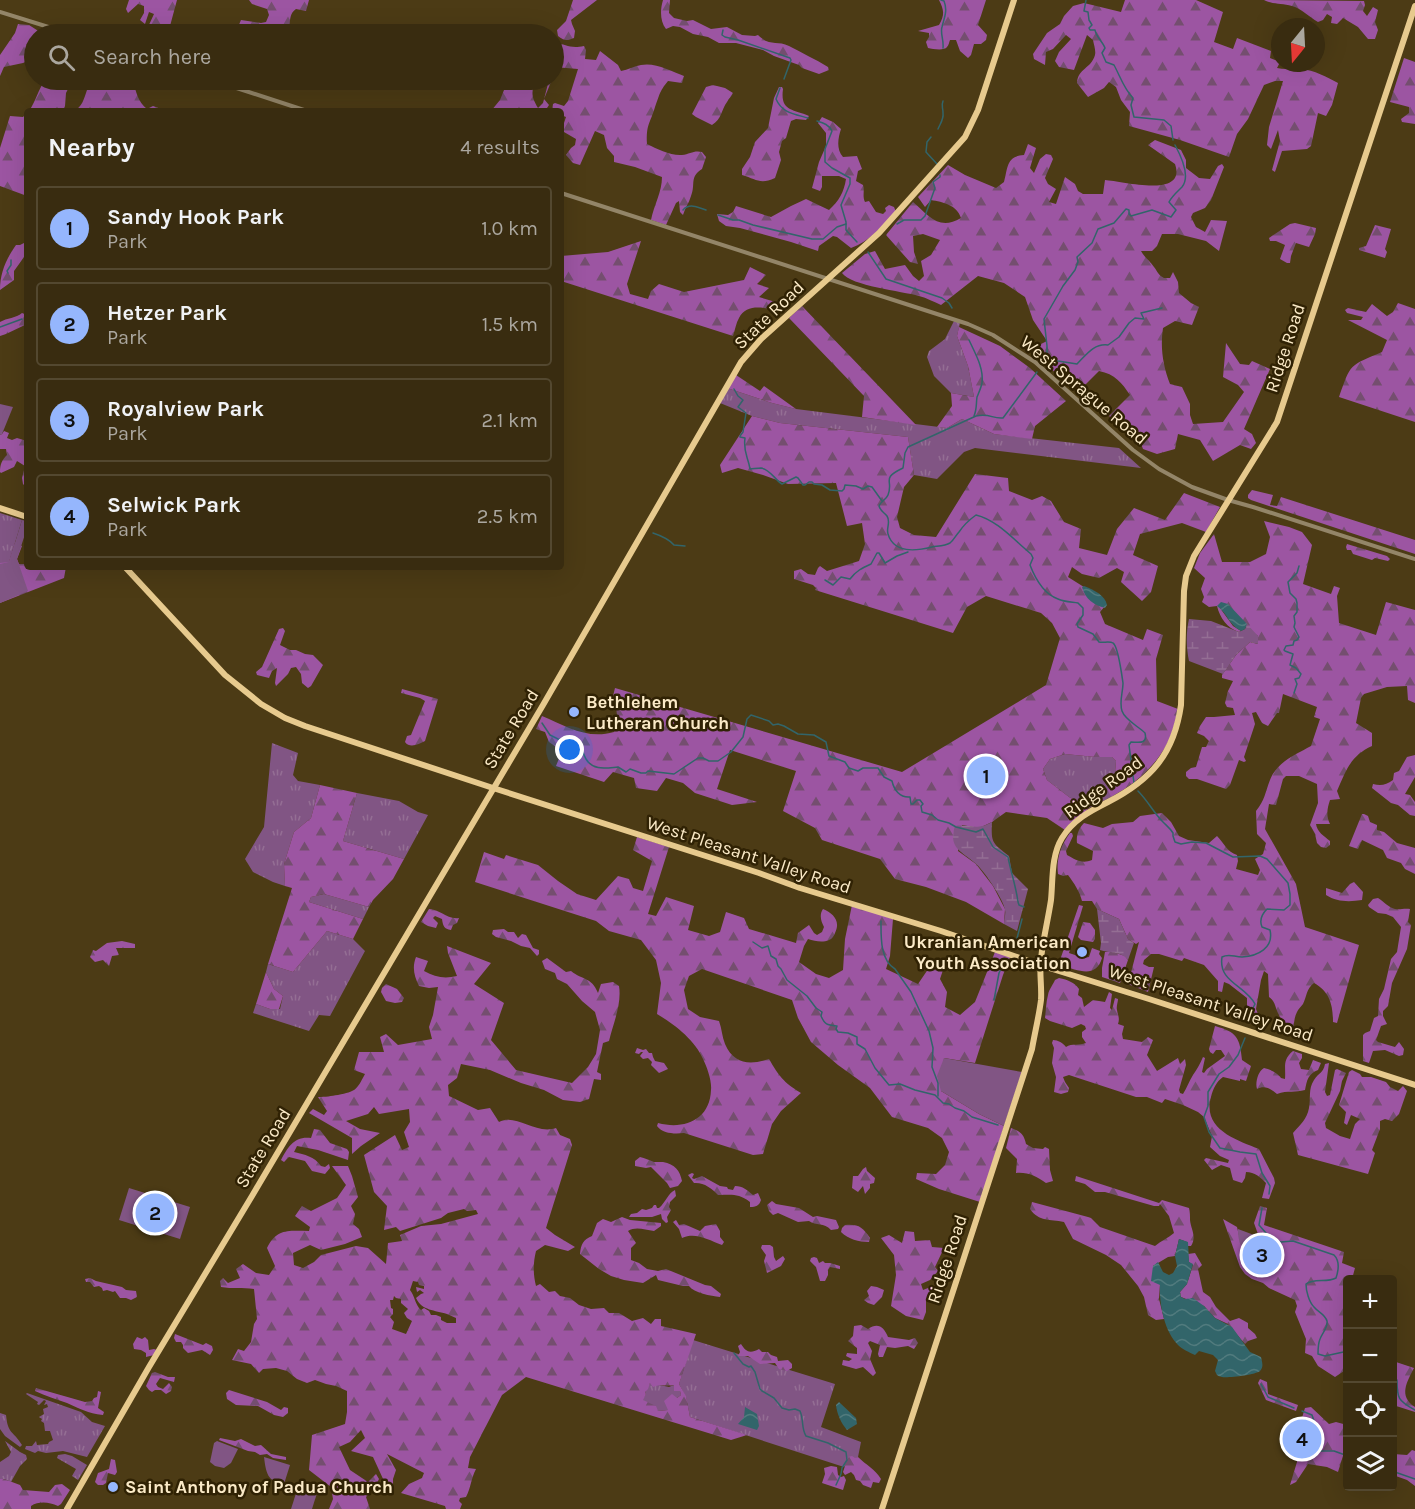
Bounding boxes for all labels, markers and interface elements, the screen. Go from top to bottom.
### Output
north arrow [1271,18,1325,72]
search box [24,24,564,90]
icon: search [45,41,78,74]
text: Search here [93,44,211,70]
text: Nearby [48,132,135,163]
text: 4 results [460,136,540,159]
text: Sandy Hook Park [107,204,284,230]
text: 1 [66,217,73,240]
text: 1.0 km [481,217,538,240]
text: Park [107,230,148,253]
street label: State Road [729,276,809,354]
text: Hetzer Park [107,300,227,326]
street label: Ridge Road [1260,301,1310,395]
text: 2 [63,313,76,336]
text: 1.5 km [482,313,538,336]
text: Park [107,326,148,349]
street label: West Sprague Road [1016,330,1152,450]
text: Royalview Park [107,396,264,422]
text: 3 [63,409,76,432]
text: 2.1 km [482,409,538,432]
text: Park [107,422,148,445]
text: Selwick Park [107,492,241,518]
text: 4 [64,505,75,528]
text: 2.5 km [477,505,538,528]
text: Park [107,518,148,541]
street label: State Road [479,685,543,773]
place label: Bethlehem Lutheran Church [586,691,729,734]
marker: Bethlehem Lutheran Church [567,705,581,719]
your location [555,735,584,764]
street label: Ridge Road [1059,751,1147,823]
pin: 1 [966,754,1006,798]
street label: West Pleasant Valley Road [644,812,854,898]
place label: Ukranian American Youth Association [904,931,1070,974]
marker: Ukranian American Youth Association [1075,945,1089,959]
street label: West Pleasant Valley Road [1106,960,1316,1046]
street label: State Road [231,1104,295,1192]
pin: 2 [136,1190,174,1236]
street label: Ridge Road [922,1212,972,1306]
pin: 3 [1242,1232,1282,1278]
map controls [1343,1275,1397,1491]
button: + [1343,1275,1397,1329]
button: − [1343,1329,1397,1383]
button: locate [1343,1383,1397,1437]
pin: 4 [1282,1416,1322,1462]
button: layers [1343,1437,1397,1491]
place label: Saint Anthony of Padua Church [125,1476,393,1498]
marker: Saint Anthony of Padua Church [106,1480,120,1494]

